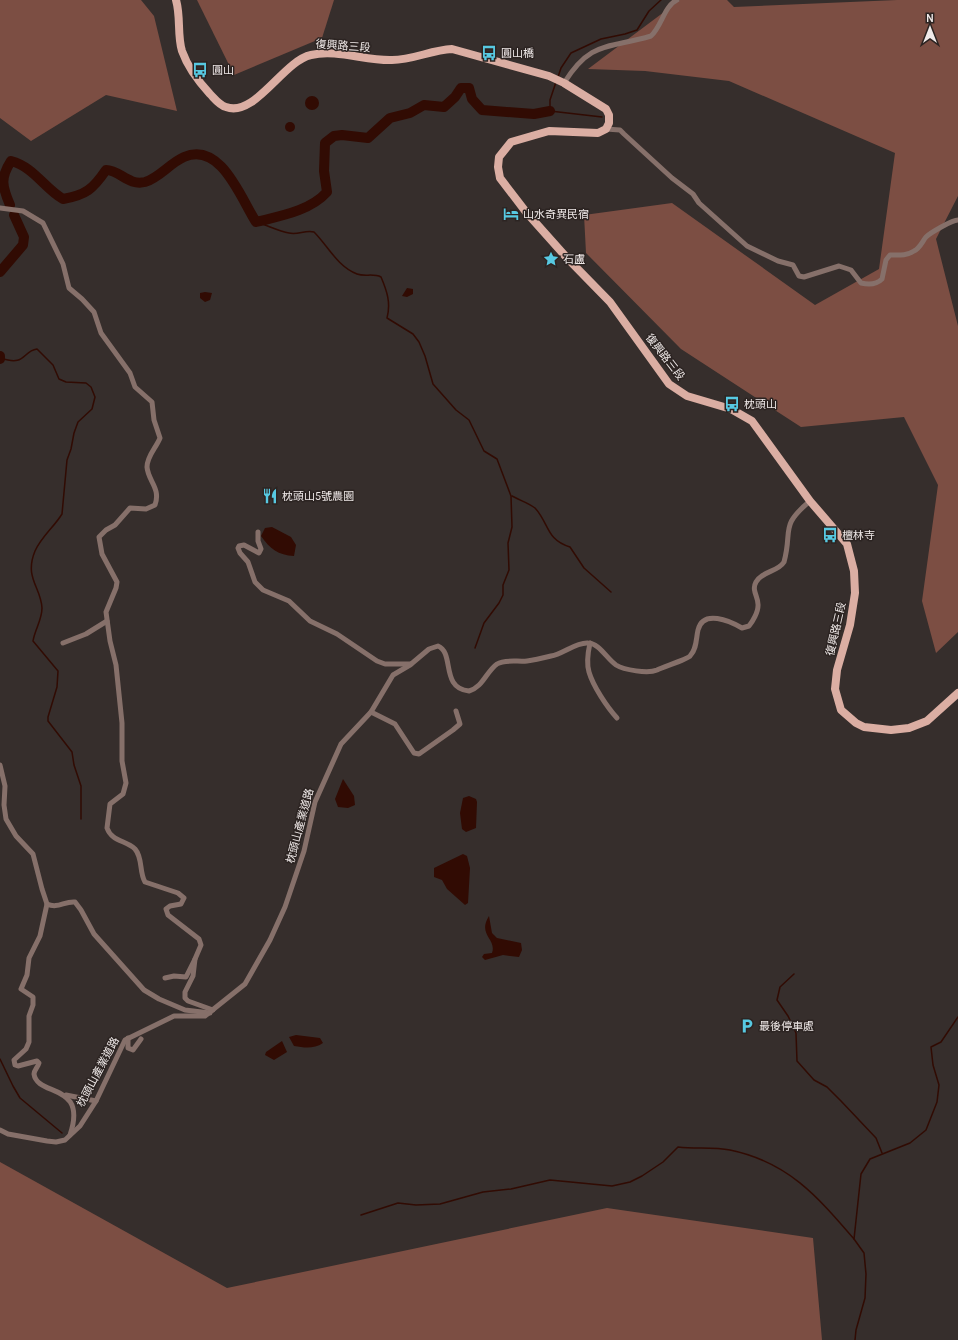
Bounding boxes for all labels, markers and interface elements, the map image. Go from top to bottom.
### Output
north arrow [910,8,950,48]
text: N [926,12,934,25]
street label: 復興路三段 [315,38,371,54]
bus stop icon: 圓山橋 [480,44,498,62]
place label: 圓山橋 [501,47,534,60]
bus stop icon: 圓山 [191,61,209,79]
place label: 圓山 [212,64,234,77]
hotel icon: 山水奇異民宿 [502,205,520,223]
place label: 山水奇異民宿 [523,208,589,221]
place icon: 石盧 [542,250,560,268]
place label: 石盧 [563,253,585,266]
street label: 復興路三段 [643,331,687,383]
bus stop icon: 枕頭山 [723,395,741,413]
place label: 枕頭山 [744,398,777,411]
restaurant icon: 枕頭山5號農園 [261,487,279,505]
place label: 枕頭山5號農園 [282,490,354,503]
bus stop icon: 檀林寺 [821,526,839,544]
place label: 檀林寺 [842,529,875,542]
street label: 復興路三段 [823,601,849,657]
street label: 枕頭山產業道路 [284,787,316,865]
parking icon: 最後停車處 [738,1017,756,1035]
place label: 最後停車處 [759,1020,814,1033]
street label: 枕頭山產業道路 [74,1035,122,1109]

